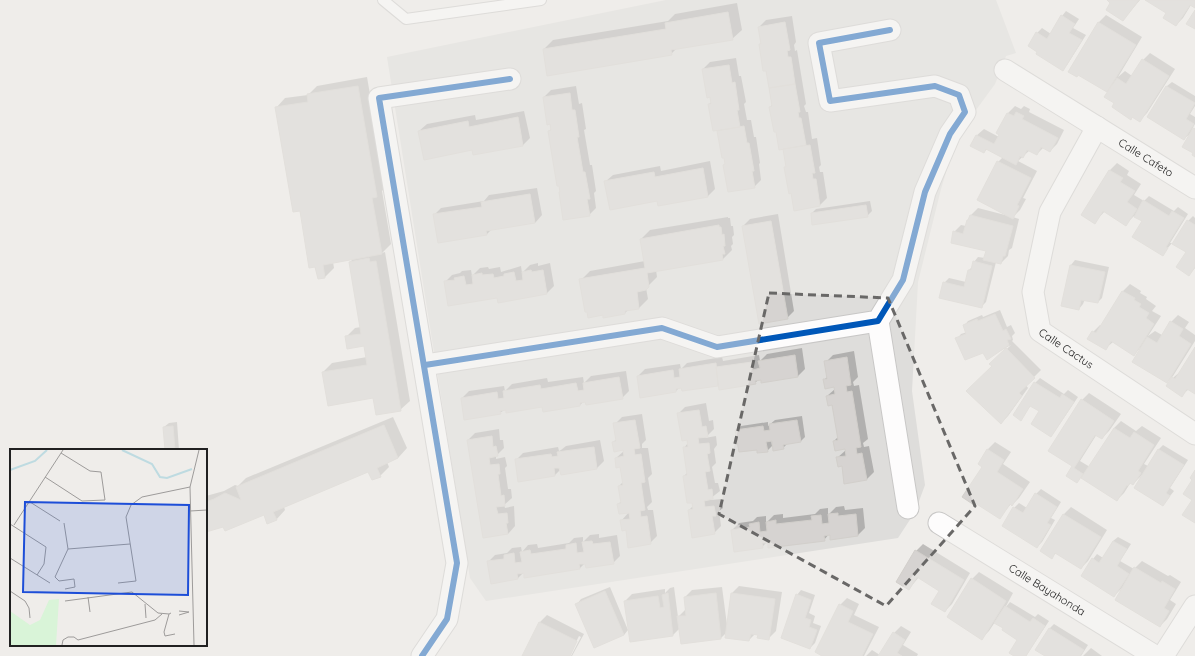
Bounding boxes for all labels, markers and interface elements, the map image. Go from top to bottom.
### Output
street label: Calle Cafeto [1116,135,1176,180]
street label: Calle Cactus [1036,325,1096,372]
inset map [10,449,207,646]
street label: Calle Bayahonda [1006,561,1088,618]

